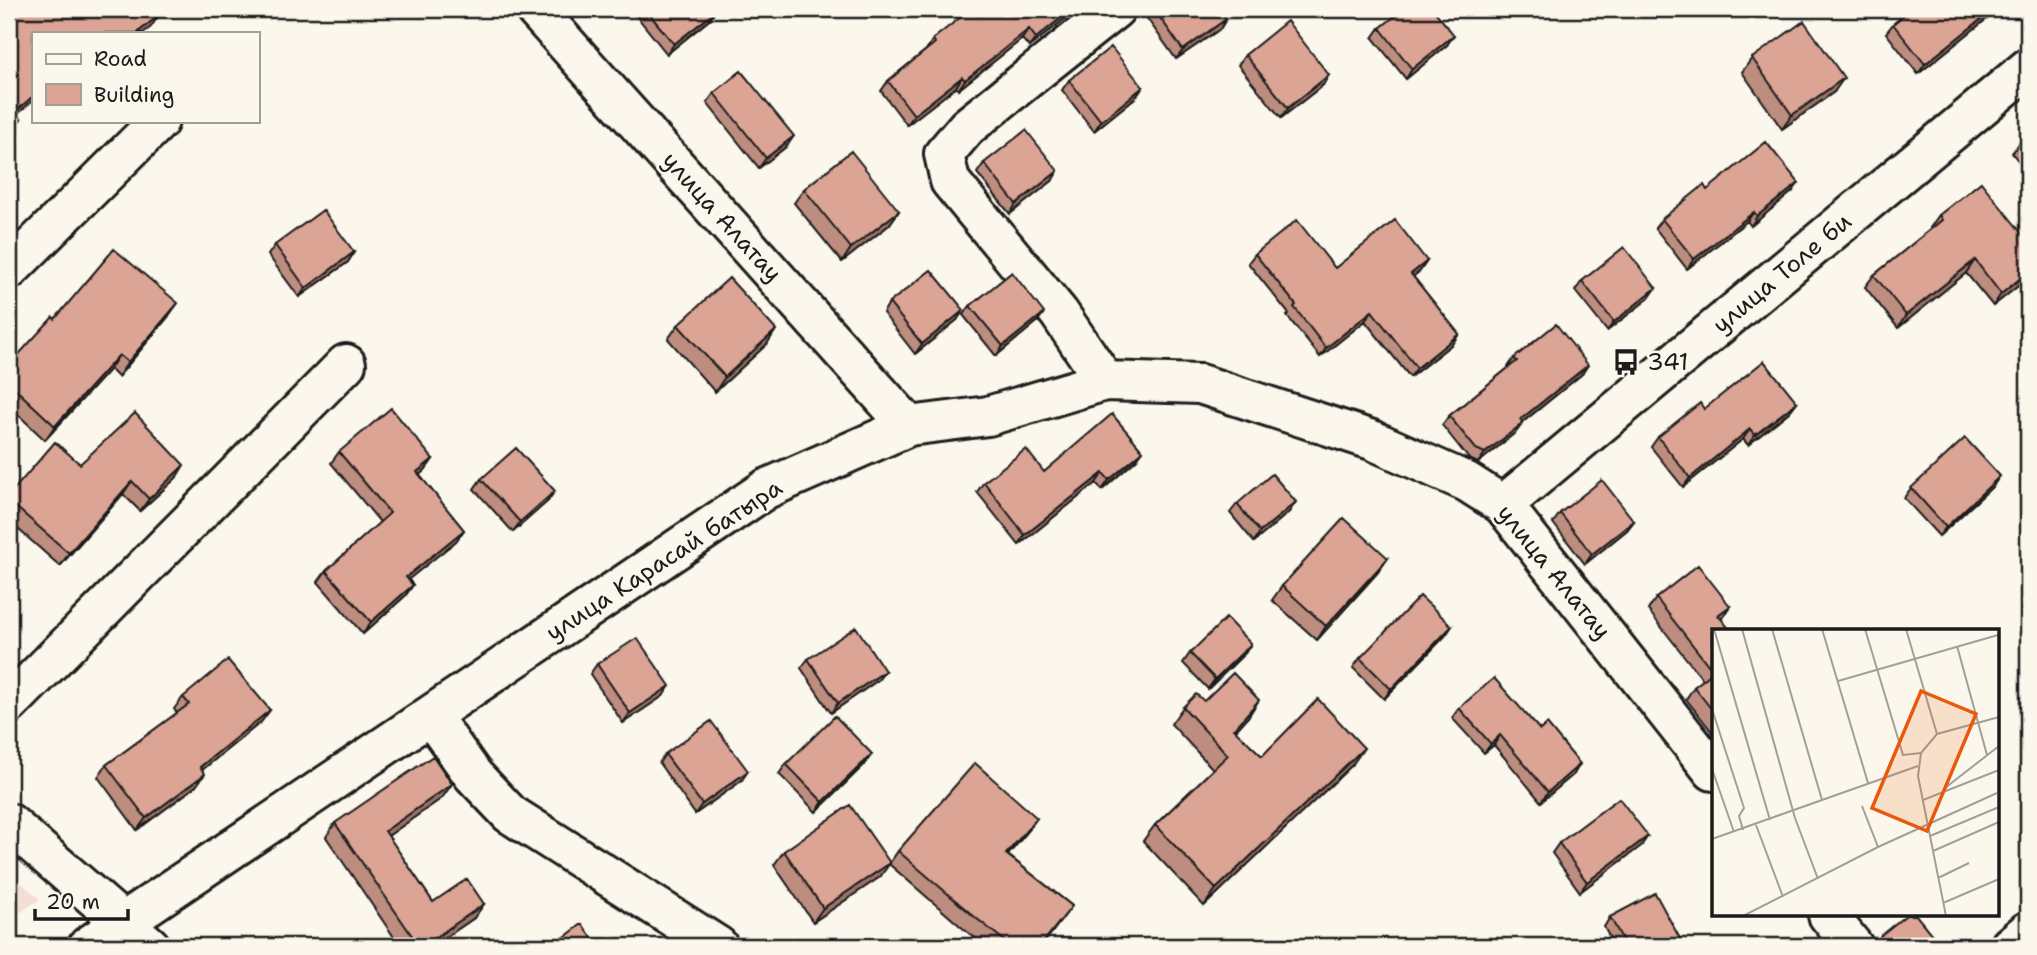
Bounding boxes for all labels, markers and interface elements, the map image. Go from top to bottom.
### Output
legend [32,32,259,122]
text: Road [94,45,147,73]
text: Building [94,81,174,109]
street label: улица Алатау [655,145,789,289]
street label: улица Толе би [1706,205,1858,341]
place label: 341 [1647,346,1689,378]
bus stop icon: 341 [1611,347,1641,377]
street label: улица Карасай батыра [540,471,788,649]
street label: улица Алатау [1490,498,1618,646]
inset map [1712,629,1998,916]
scale bar [35,878,128,922]
text: 20 m [46,888,100,916]

